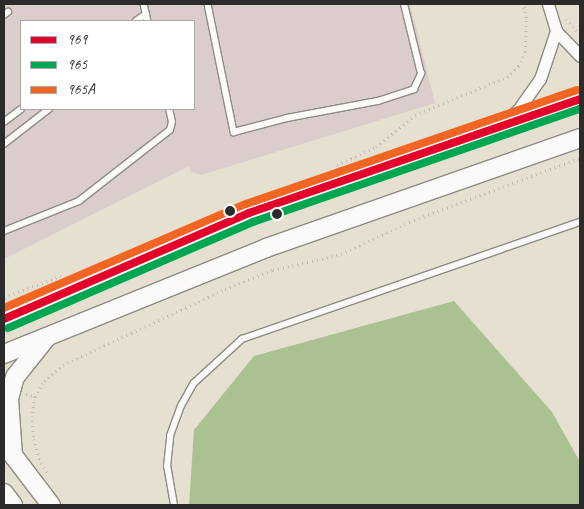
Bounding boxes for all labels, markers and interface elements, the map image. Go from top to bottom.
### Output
legend [20,20,195,110]
text: 969 [67,30,87,49]
text: 965 [67,55,87,74]
text: 965A [67,80,95,99]
unlabelled marker [225,206,235,216]
unlabelled marker [272,209,282,219]

